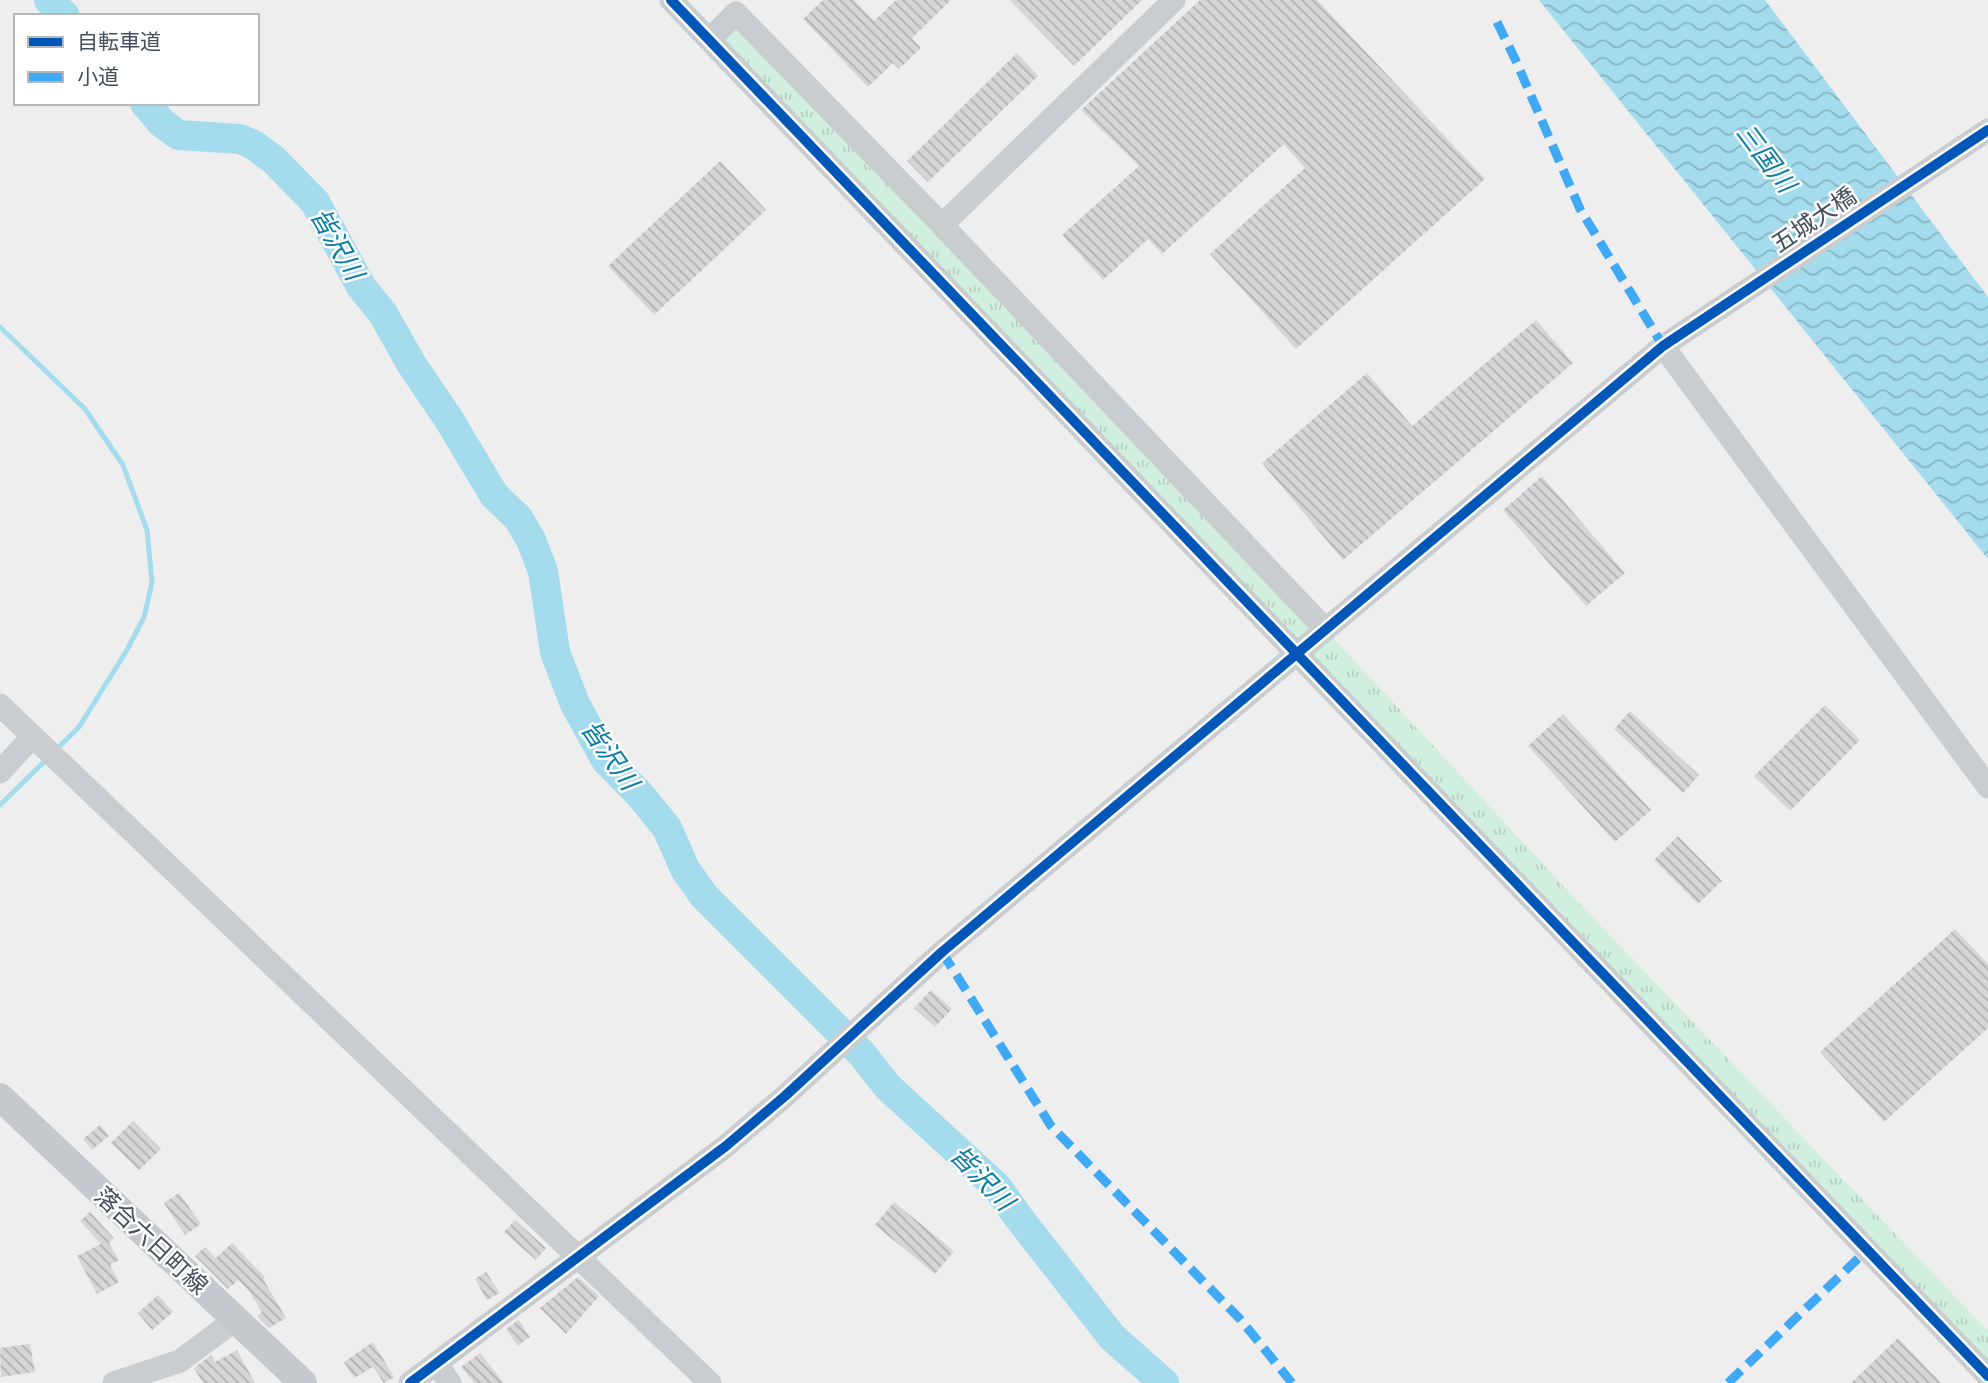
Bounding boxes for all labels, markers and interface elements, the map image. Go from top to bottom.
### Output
legend [14,14,259,105]
text: 自転車道 [77,30,161,53]
text: 小道 [77,65,119,88]
water label: 三国川 [1731,118,1803,201]
street label: 五城大橋 [1766,182,1861,258]
water label: 皆沢川 [305,203,371,288]
water label: 皆沢川 [575,714,646,798]
water label: 皆沢川 [944,1140,1022,1219]
street label: 落合六日町線 [89,1182,213,1300]

